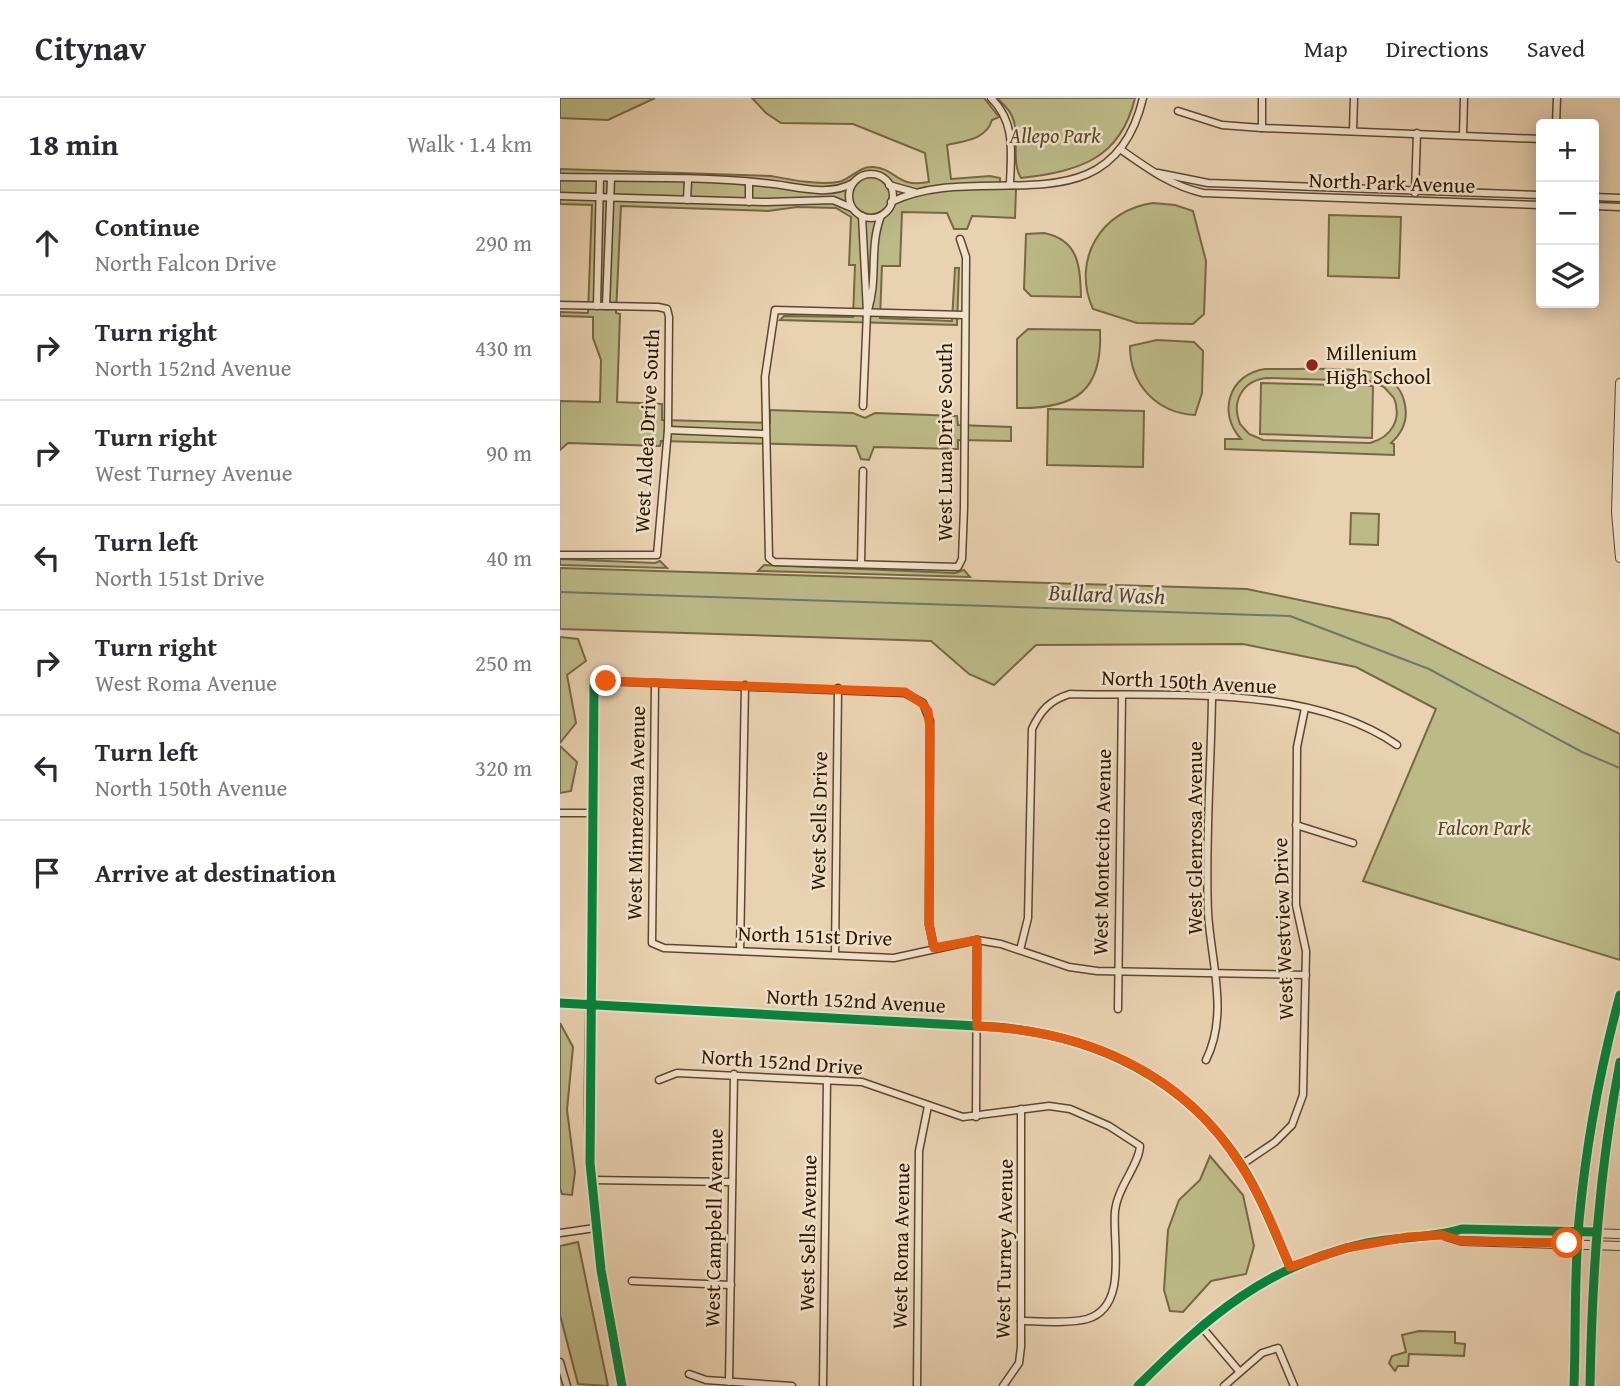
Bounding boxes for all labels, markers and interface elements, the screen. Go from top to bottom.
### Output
text: Citynav [35,24,146,72]
text: Map [1304,31,1348,66]
text: Directions [1386,31,1489,66]
text: Saved [1527,31,1585,66]
map controls [1536,119,1599,308]
button: + [1536,119,1599,182]
park label: Allepo Park [1008,120,1101,151]
text: 18 min [28,122,118,166]
text: Walk · 1.4 km [407,127,532,160]
street label: North Park Avenue [1308,164,1476,201]
button: − [1536,182,1599,245]
text: Continue [95,207,200,246]
icon: ahead [28,224,66,262]
text: 290 m [475,226,532,259]
button: layers [1536,245,1599,308]
text: North Falcon Drive [95,246,277,279]
text: Turn right [95,312,217,351]
street label: West Aldea Drive South [626,328,667,534]
icon: right [28,329,66,367]
text: 430 m [475,331,532,364]
place label: Millenium High School [1326,337,1431,392]
street label: West Luna Drive South [929,343,960,541]
text: North 152nd Avenue [95,351,292,384]
marker: Millenium High School [1304,357,1320,373]
text: Turn right [95,417,217,456]
icon: right [28,434,66,472]
text: 90 m [486,436,532,469]
text: West Turney Avenue [95,456,292,489]
text: Turn left [95,522,198,561]
icon: left [28,539,66,577]
text: 40 m [486,541,532,574]
text: North 151st Drive [95,561,265,594]
water label: Bullard Wash [1047,575,1166,612]
text: Turn right [95,627,217,666]
icon: right [28,644,66,682]
text: 250 m [475,646,532,679]
street label: North 150th Avenue [1101,661,1278,702]
route end [590,665,621,696]
text: West Roma Avenue [95,666,277,699]
street label: West Minnezona Avenue [618,705,653,921]
text: Turn left [95,732,198,771]
street label: West Glenrosa Avenue [1179,741,1210,935]
street label: West Montecito Avenue [1084,748,1119,956]
icon: left [28,749,66,787]
text: 320 m [475,751,532,784]
street label: West Sells Drive [802,751,835,891]
text: North 150th Avenue [95,771,287,804]
park label: Falcon Park [1437,812,1531,843]
street label: West Westview Drive [1264,837,1301,1021]
text: Arrive at destination [95,853,336,892]
icon: arrive [28,854,66,892]
street label: North 151st Drive [737,917,893,954]
street label: North 152nd Avenue [766,980,947,1021]
street label: North 152nd Drive [700,1040,864,1083]
street label: West Campbell Avenue [696,1128,731,1328]
street label: West Sells Avenue [791,1154,824,1312]
street label: West Turney Avenue [986,1158,1021,1339]
street label: West Roma Avenue [884,1162,917,1329]
route start [1551,1227,1582,1258]

